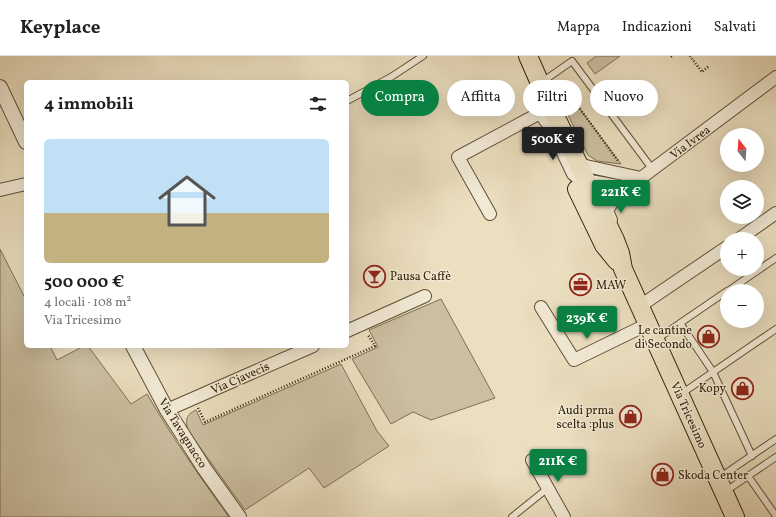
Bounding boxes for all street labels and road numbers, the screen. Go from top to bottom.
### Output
street label: Via Ivrea [667,122,714,163]
street label: Via Cjavecis [209,359,272,399]
street label: Via Tricesimo [666,380,710,451]
street label: Via Tavagnacco [154,395,210,472]

